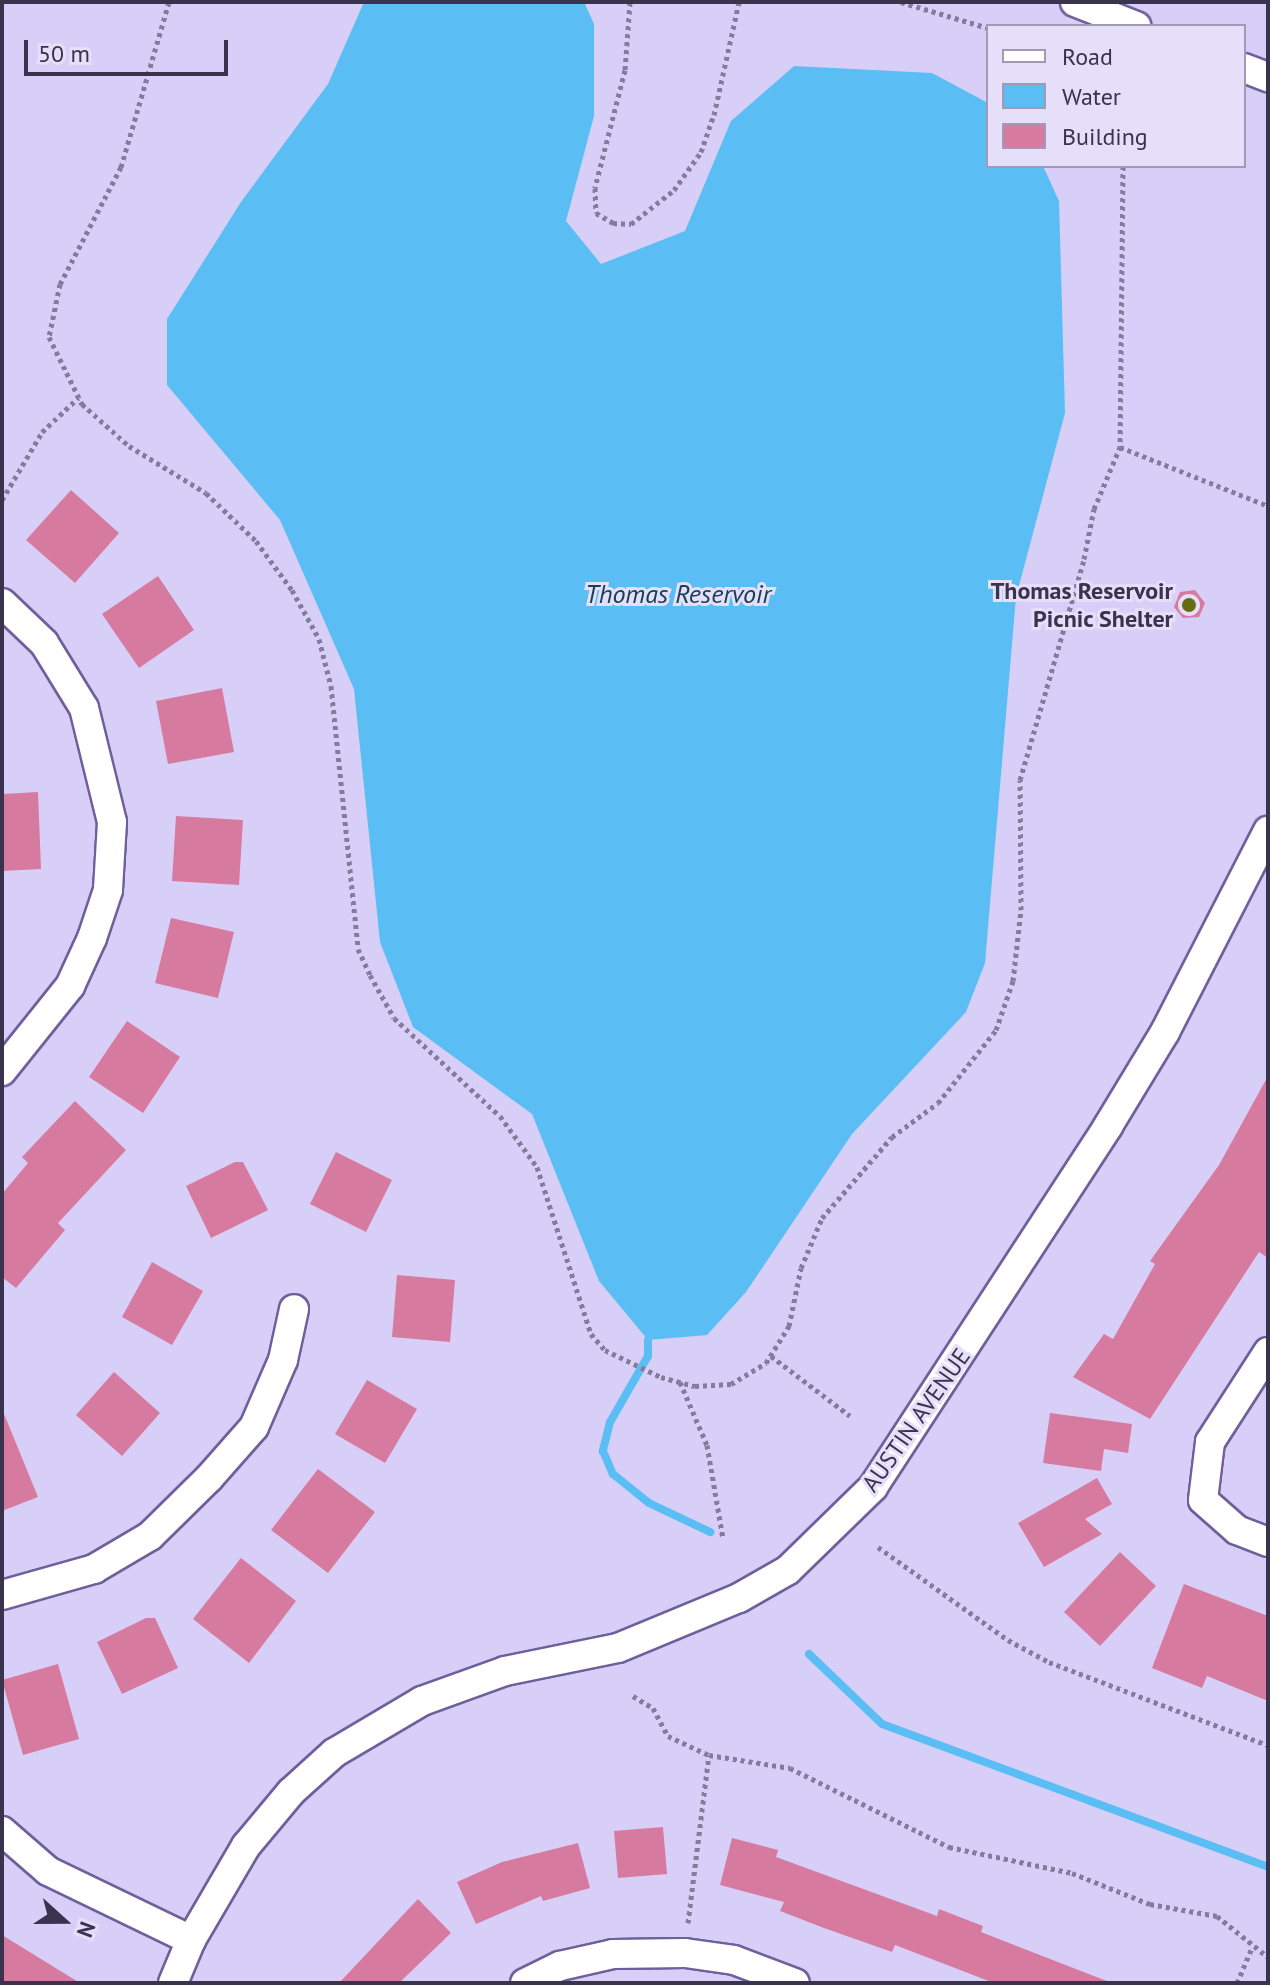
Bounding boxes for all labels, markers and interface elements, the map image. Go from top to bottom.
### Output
scale bar [28,24,232,74]
legend [986,24,1246,168]
text: 50 m [38,38,90,69]
text: Road [1062,41,1113,72]
text: Water [1062,81,1121,112]
text: Building [1062,121,1148,152]
place label: Thomas Reservoir Picnic Shelter [991,577,1173,633]
water label: Thomas Reservoir [585,578,771,610]
marker: Thomas Reservoir Picnic Shelter [1180,596,1198,614]
street label: AUSTIN AVENUE [856,1342,976,1498]
north arrow [24,1881,104,1961]
text: N [71,1918,102,1941]

